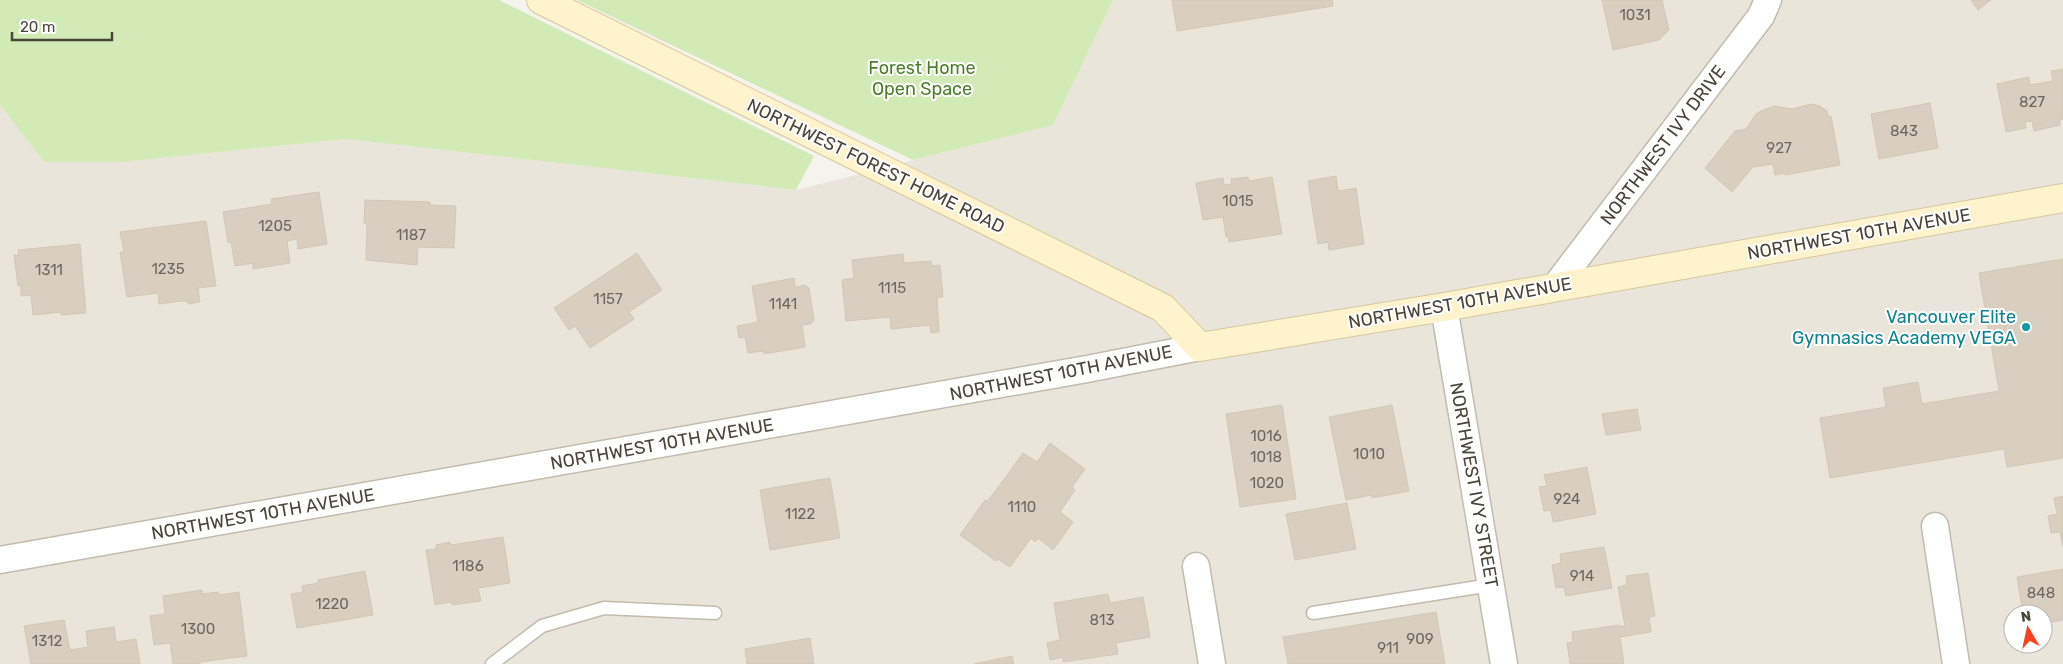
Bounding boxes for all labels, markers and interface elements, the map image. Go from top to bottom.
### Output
house number: 1031 [1619,6,1651,24]
scale bar [12,10,112,42]
text: 20 m [20,18,55,36]
park label: Forest Home Open Space [868,57,976,100]
street label: NORTHWEST IVY DRIVE [1596,61,1730,229]
house number: 827 [2019,93,2045,111]
street label: NORTHWEST FOREST HOME ROAD [744,94,1008,238]
house number: 843 [1890,122,1918,140]
house number: 927 [1766,139,1792,157]
house number: 1015 [1222,192,1254,210]
street label: NORTHWEST 10TH AVENUE [1746,204,1972,264]
house number: 1205 [258,217,292,235]
house number: 1187 [396,226,426,244]
house number: 1235 [151,260,185,278]
house number: 1311 [35,261,63,279]
street label: NORTHWEST 10TH AVENUE [1347,273,1573,333]
house number: 1115 [878,279,906,297]
house number: 1157 [593,290,623,308]
house number: 1141 [769,295,797,313]
place label: Vancouver Elite Gymnasics Academy VEGA [1792,306,2016,349]
marker: Vancouver Elite Gymnasics Academy VEGA [2020,321,2032,333]
street label: NORTHWEST 10TH AVENUE [948,341,1174,405]
street label: NORTHWEST IVY STREET [1445,381,1503,589]
street label: NORTHWEST 10TH AVENUE [549,414,775,474]
house number: 1016 [1250,427,1282,445]
house number: 1010 [1353,445,1385,463]
house number: 1018 [1250,448,1282,466]
house number: 1020 [1250,474,1284,492]
street label: NORTHWEST 10TH AVENUE [150,484,376,544]
house number: 924 [1554,490,1580,508]
house number: 1110 [1008,498,1036,516]
house number: 1122 [785,505,815,523]
house number: 1186 [452,557,484,575]
house number: 914 [1570,567,1594,585]
house number: 848 [2027,584,2055,602]
house number: 1220 [315,595,349,613]
north arrow [2003,604,2053,654]
text: N [2020,607,2032,626]
house number: 813 [1090,611,1114,629]
house number: 1300 [181,620,215,638]
house number: 909 [1406,630,1434,648]
house number: 1312 [32,632,62,650]
house number: 911 [1377,639,1399,657]

